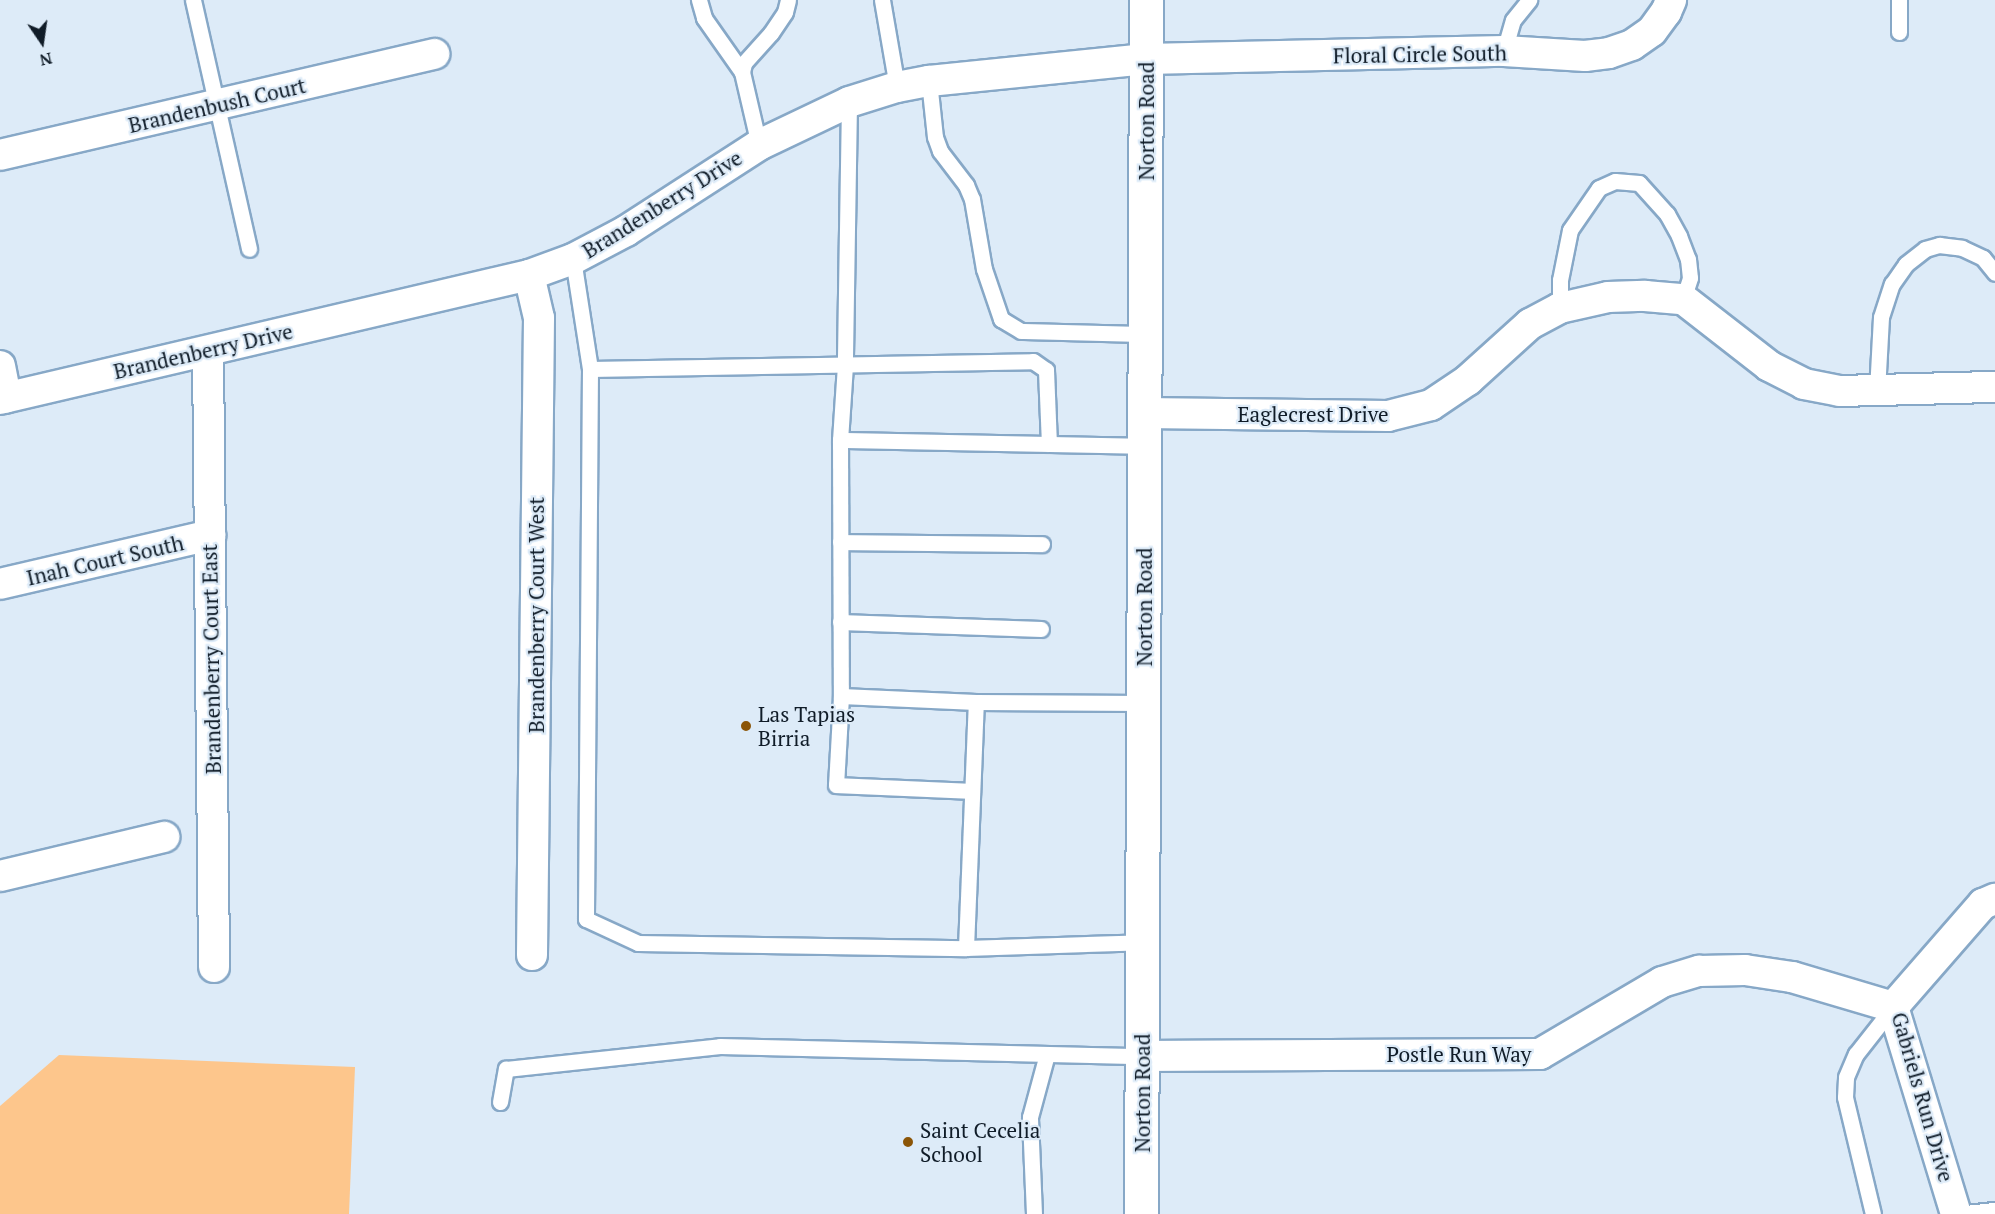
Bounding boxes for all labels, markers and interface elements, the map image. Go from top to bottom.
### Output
north arrow [12,12,72,72]
street label: Floral Circle South [1333,40,1507,68]
text: N [38,47,54,72]
street label: Norton Road [1133,62,1159,180]
street label: Brandenbush Court [126,72,308,138]
street label: Brandenberry Drive [578,145,746,263]
street label: Brandenberry Drive [111,318,295,384]
street label: Eaglecrest Drive [1237,401,1389,427]
street label: Brandenberry Court West [523,497,549,733]
street label: Inah Court South [24,530,186,590]
street label: Brandenberry Court East [196,544,226,774]
street label: Norton Road [1131,548,1157,666]
place label: Las Tapias Birria [758,701,855,751]
marker: Las Tapias Birria [739,719,753,733]
street label: Gabriels Run Drive [1887,1009,1959,1185]
street label: Norton Road [1129,1034,1155,1152]
street label: Postle Run Way [1387,1041,1531,1067]
place label: Saint Cecelia School [920,1117,1040,1167]
marker: Saint Cecelia School [901,1135,915,1149]

